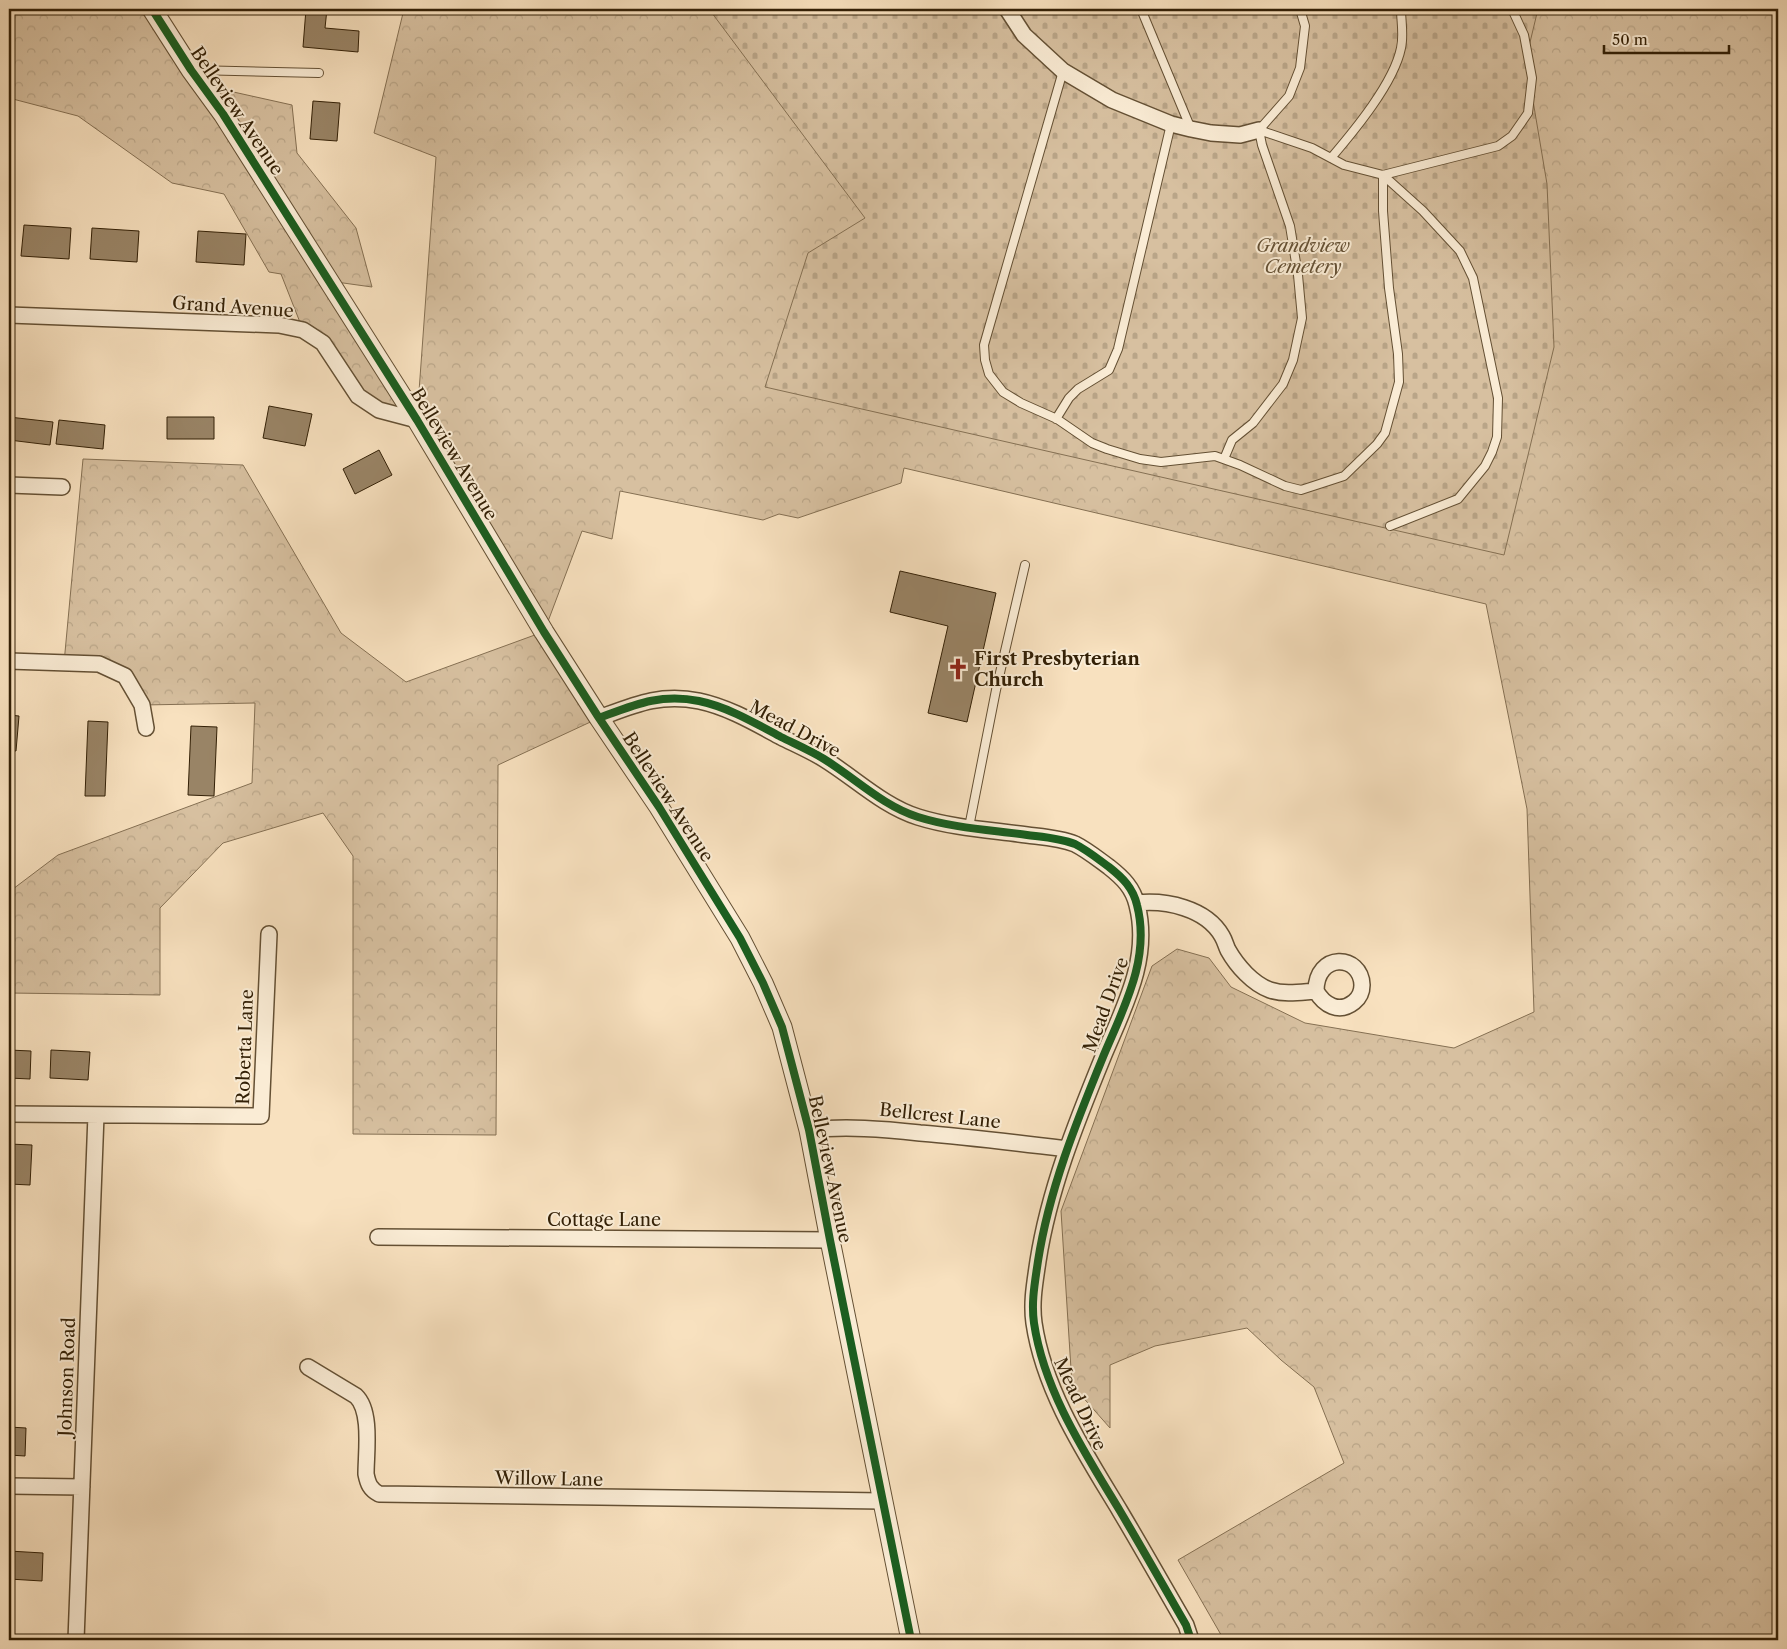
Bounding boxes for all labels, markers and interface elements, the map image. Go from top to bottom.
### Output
scale bar [1604,22,1730,54]
text: 50 m [1612,30,1648,49]
street label: Belleview Avenue [186,42,288,180]
park label: Grandview Cemetery [1256,235,1350,278]
street label: Grand Avenue [171,292,295,322]
street label: Belleview Avenue [406,384,502,524]
place label: First Presbyterian Church [974,648,1141,691]
church icon: First Presbyterian Church [945,656,971,682]
street label: Mead Drive [746,696,844,762]
street label: Belleview Avenue [618,728,718,866]
street label: Mead Drive [1079,954,1133,1056]
street label: Roberta Lane [232,989,258,1105]
street label: Belleview Avenue [804,1093,856,1245]
street label: Bellcrest Lane [878,1099,1002,1133]
street label: Cottage Lane [547,1209,661,1231]
street label: Johnson Road [54,1317,80,1440]
street label: Mead Drive [1049,1354,1111,1454]
street label: Willow Lane [494,1467,603,1491]

